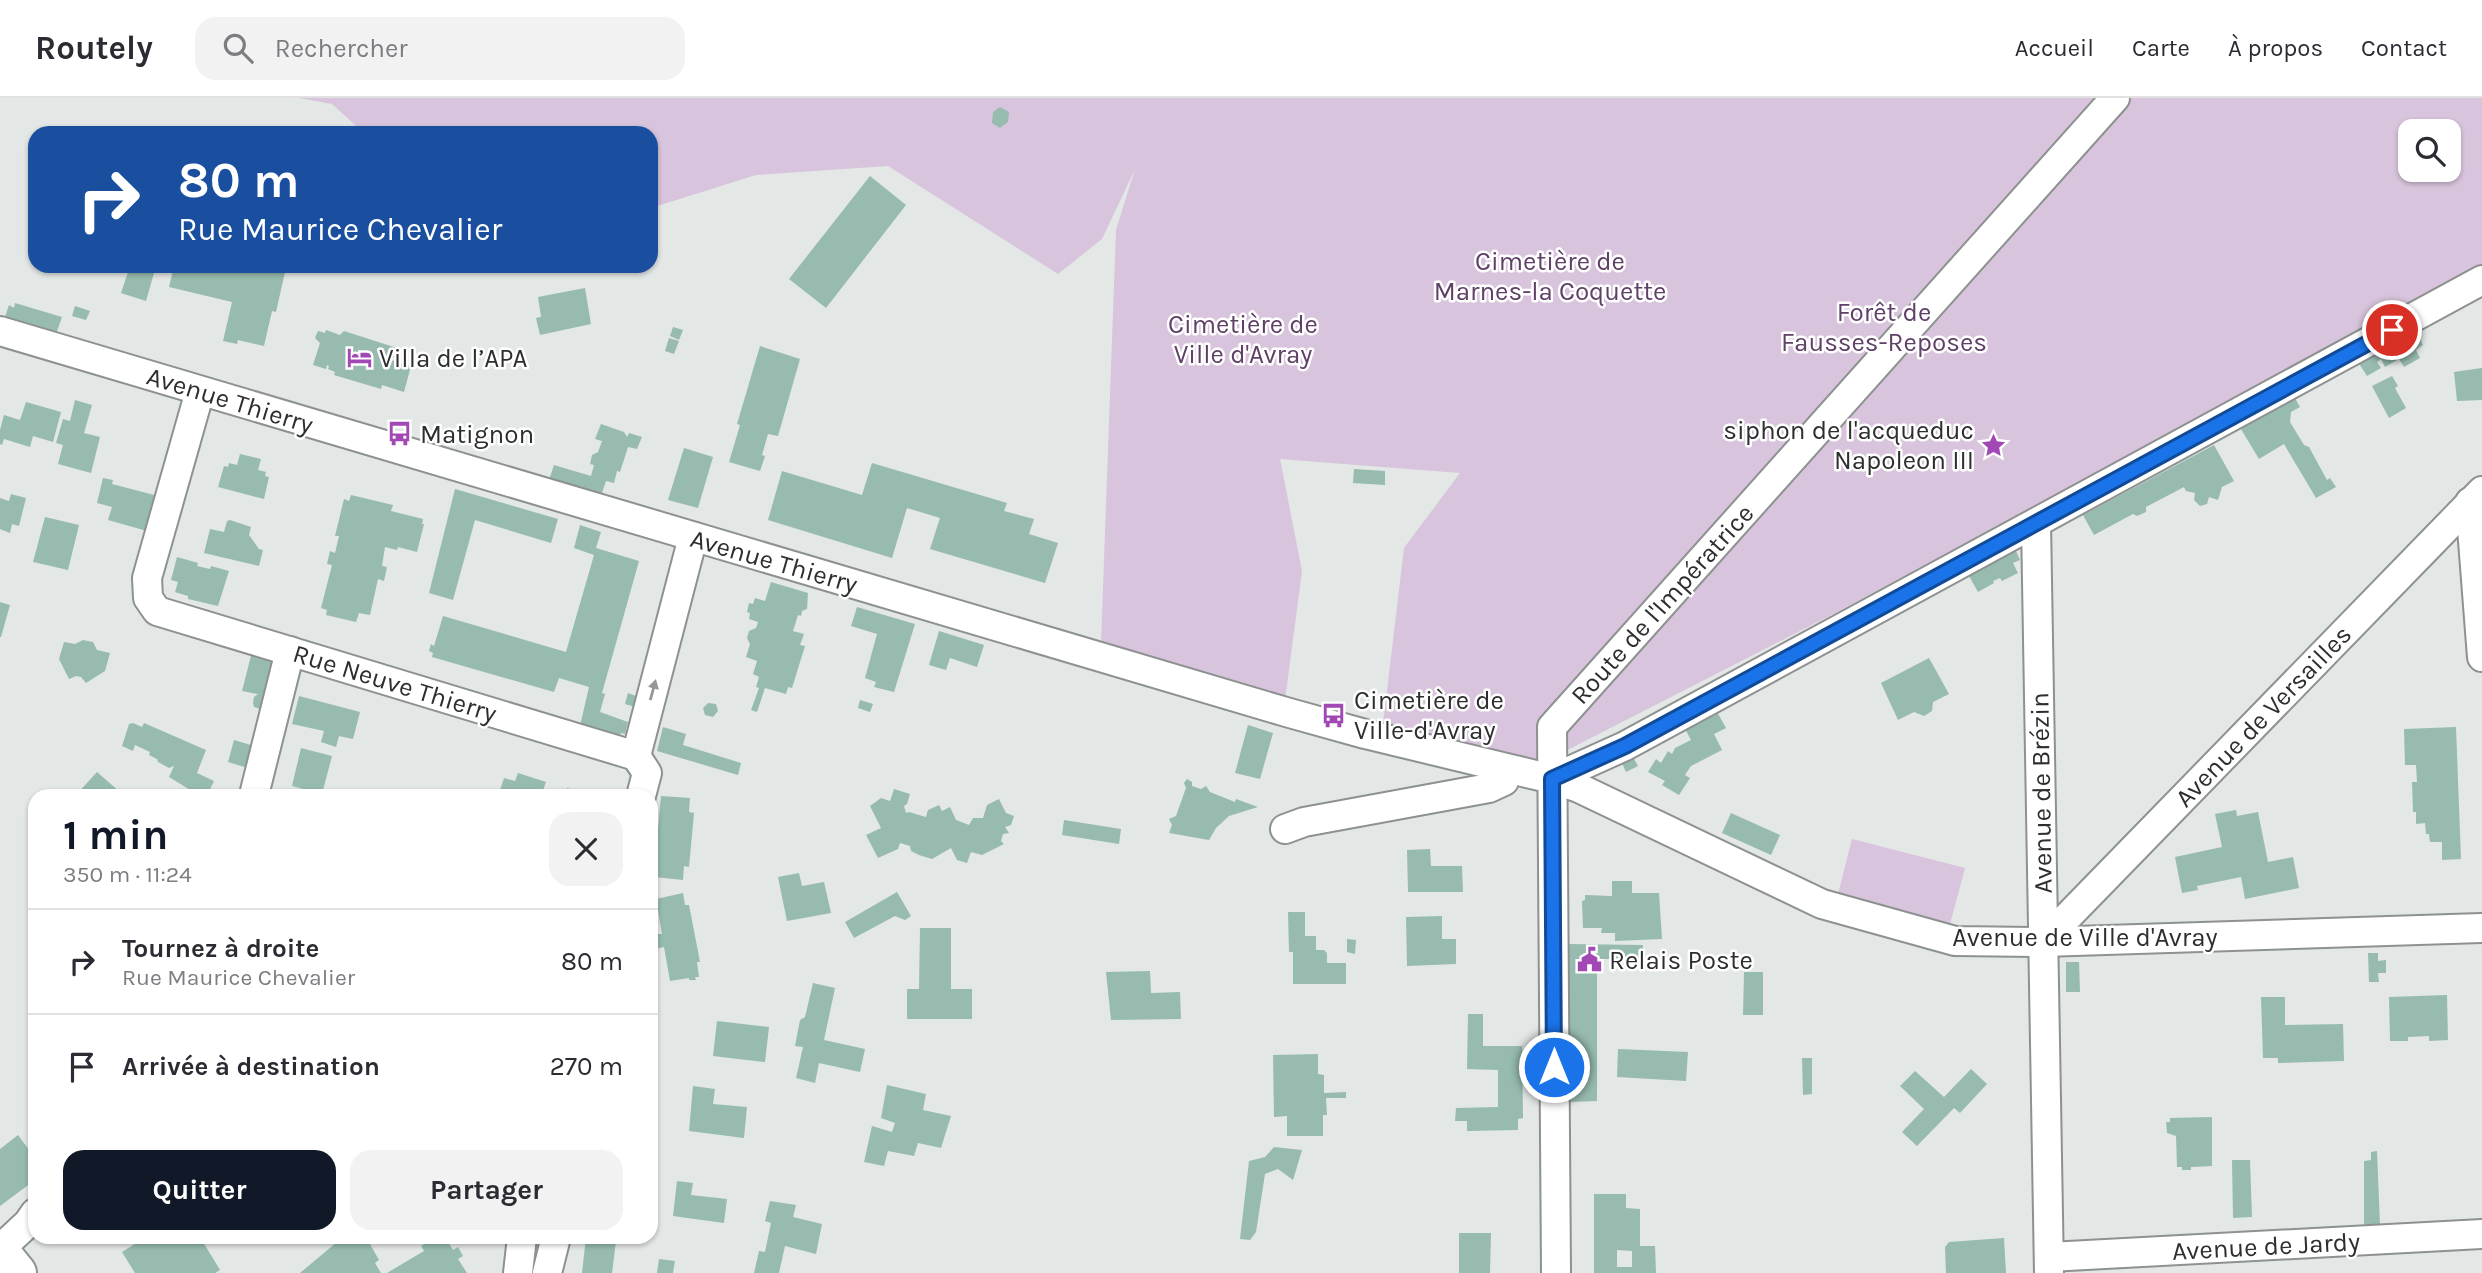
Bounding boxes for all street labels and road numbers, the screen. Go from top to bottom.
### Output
street label: Avenue Thierry [143,360,317,441]
street label: Route de l'Impératrice [1564,498,1760,711]
street label: Avenue Thierry [687,523,861,600]
street label: Avenue de Versailles [2169,619,2358,814]
street label: Rue Neuve Thierry [289,638,500,729]
street label: Avenue de Brézin [2024,692,2059,894]
street label: Avenue de Ville d'Avray [1952,922,2218,953]
street label: Avenue de Jardy [2171,1226,2361,1267]

